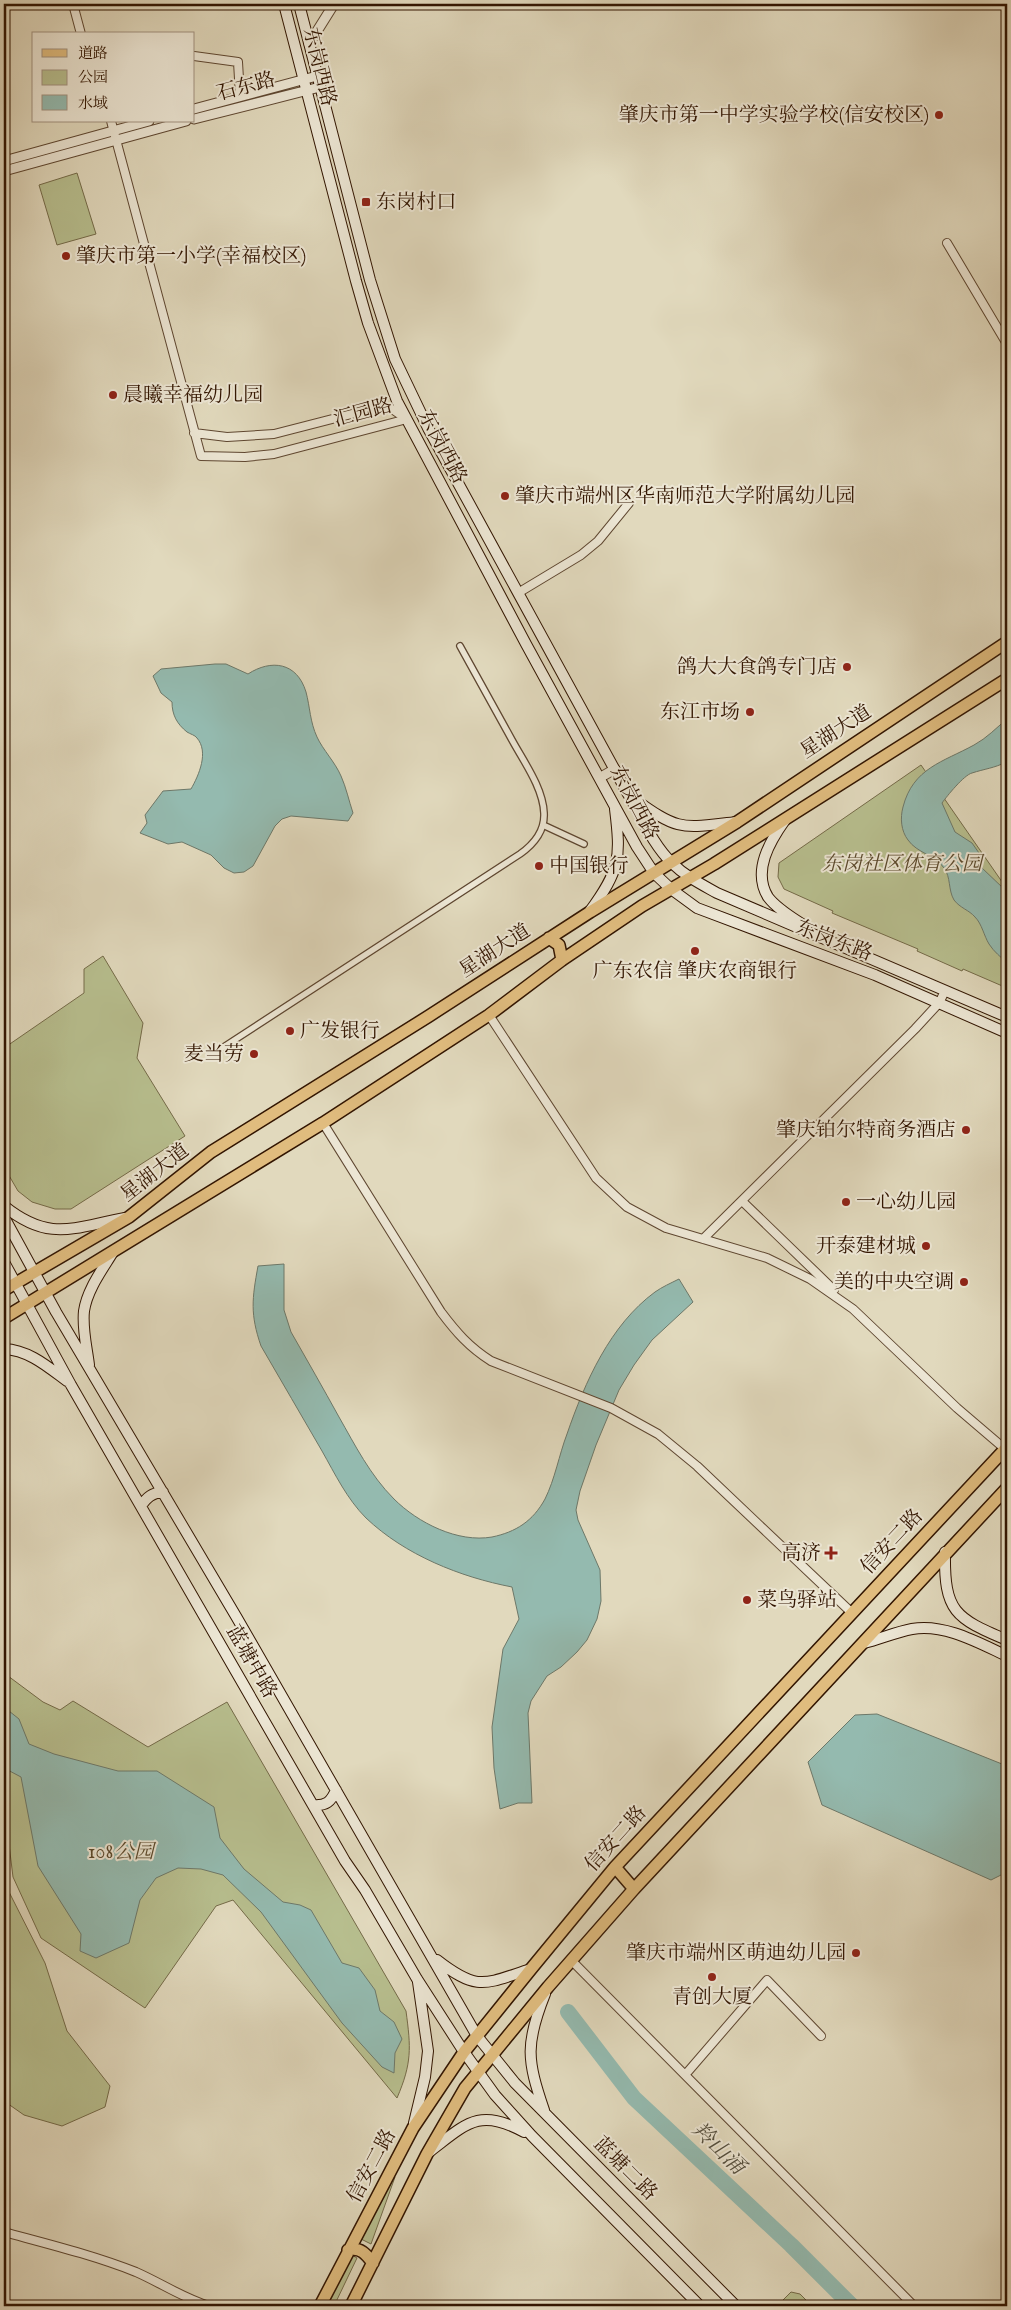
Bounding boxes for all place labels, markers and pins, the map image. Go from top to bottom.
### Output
place label: 肇庆市第一中学实验学校(信安校区) [619,103,929,128]
marker: 肇庆市第一中学实验学校(信安校区) [933,109,945,121]
place label: 东岗村口 [376,190,456,215]
marker: 东岗村口 [360,196,372,208]
place label: 肇庆市第一小学(幸福校区) [76,244,306,269]
marker: 肇庆市第一小学(幸福校区) [60,250,72,262]
place label: 晨曦幸福幼儿园 [123,383,263,408]
marker: 晨曦幸福幼儿园 [107,389,119,401]
place label: 肇庆市端州区华南师范大学附属幼儿园 [515,484,855,509]
marker: 肇庆市端州区华南师范大学附属幼儿园 [499,490,511,502]
place label: 鸽大大食鸽专门店 [677,655,837,680]
marker: 鸽大大食鸽专门店 [841,661,853,673]
place label: 东江市场 [660,700,740,725]
marker: 东江市场 [744,706,756,718]
place label: 中国银行 [549,854,629,879]
marker: 中国银行 [533,860,545,872]
marker: 广东农信 肇庆农商银行 [689,945,701,957]
place label: 广东农信 肇庆农商银行 [593,959,797,984]
place label: 广发银行 [300,1019,380,1044]
marker: 广发银行 [284,1025,296,1037]
place label: 麦当劳 [184,1042,244,1067]
marker: 麦当劳 [248,1048,260,1060]
place label: 肇庆铂尔特商务酒店 [776,1118,956,1143]
marker: 肇庆铂尔特商务酒店 [960,1124,972,1136]
place label: 一心幼儿园 [856,1190,956,1215]
marker: 一心幼儿园 [840,1196,852,1208]
place label: 开泰建材城 [816,1234,916,1259]
marker: 开泰建材城 [920,1240,932,1252]
place label: 美的中央空调 [834,1270,954,1295]
marker: 美的中央空调 [958,1276,970,1288]
place label: 高济 [781,1541,821,1566]
marker: 高济 [825,1547,837,1559]
place label: 菜鸟驿站 [757,1588,837,1613]
marker: 菜鸟驿站 [741,1594,753,1606]
place label: 肇庆市端州区萌迪幼儿园 [626,1941,846,1966]
marker: 肇庆市端州区萌迪幼儿园 [850,1947,862,1959]
marker: 青创大厦 [706,1971,718,1983]
place label: 青创大厦 [672,1985,752,2010]

